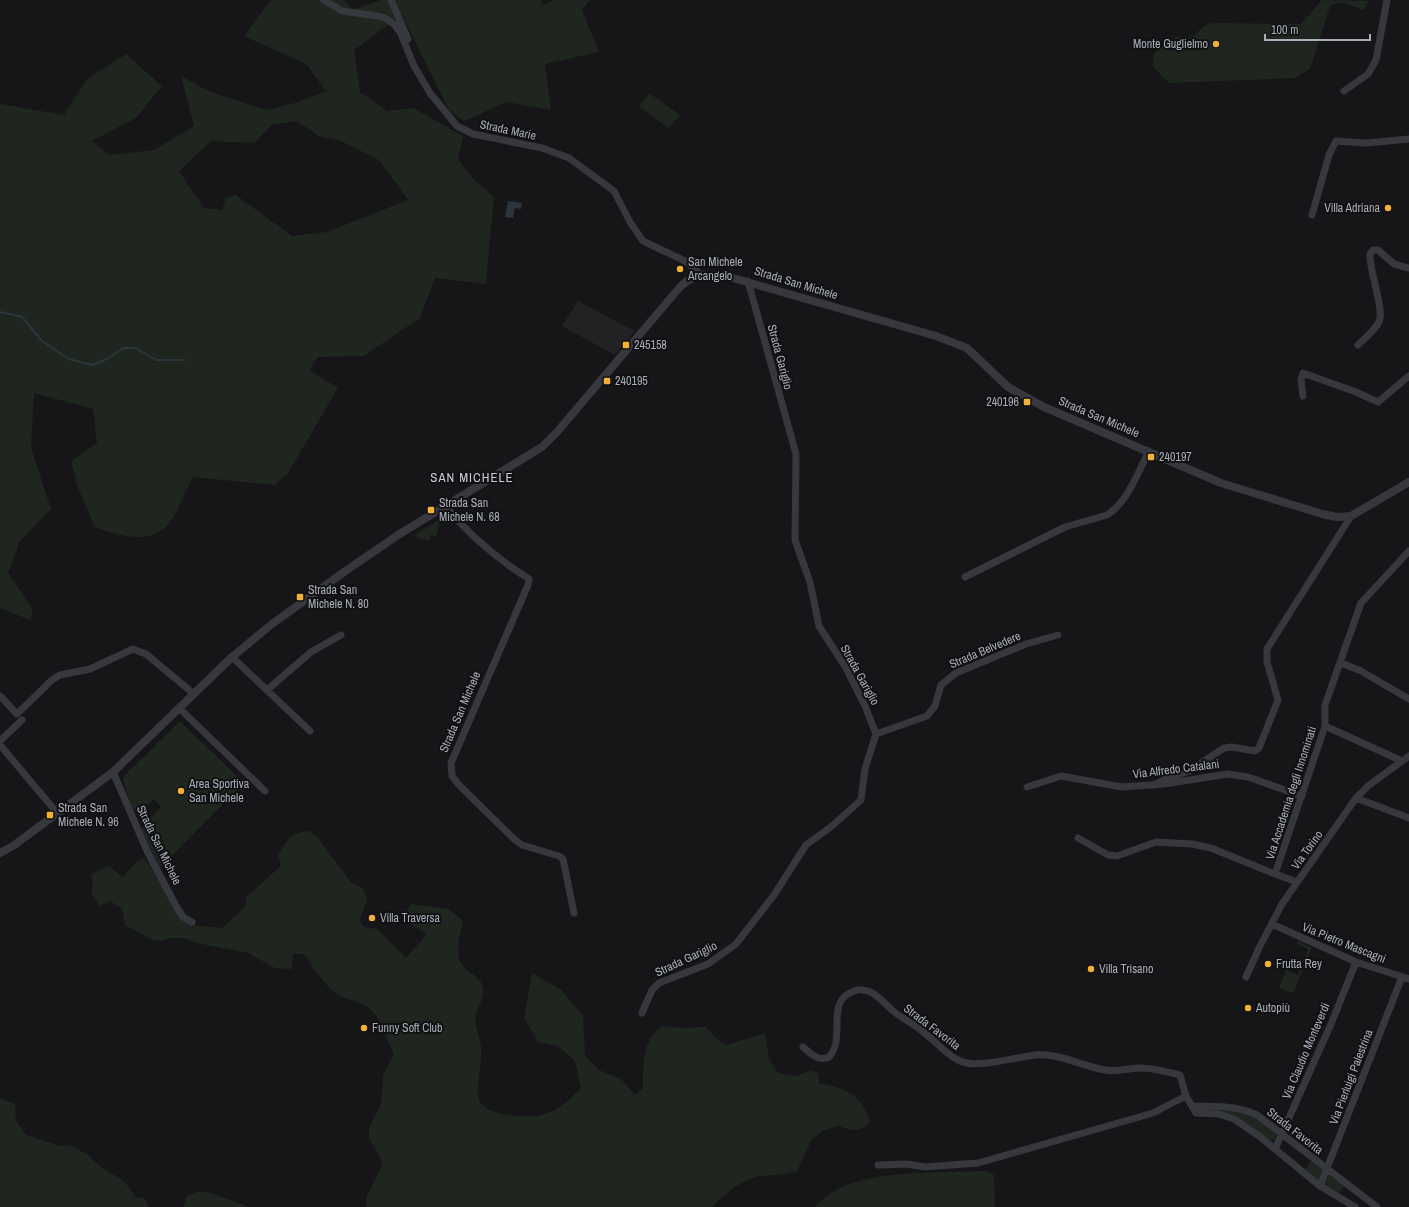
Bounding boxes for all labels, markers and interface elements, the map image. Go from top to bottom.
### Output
scale bar [1265,16,1370,42]
text: 100 m [1271,22,1298,38]
place label: Monte Guglielmo [1133,36,1208,52]
marker: Monte Guglielmo [1211,39,1221,49]
street label: Strada Marie [479,116,537,144]
place label: Villa Adriana [1324,200,1381,216]
marker: Villa Adriana [1383,203,1393,213]
place label: San Michele Arcangelo [687,254,743,284]
street label: Strada San Michele [752,263,840,303]
marker: San Michele Arcangelo [675,264,685,274]
street label: Strada Gariglio [764,323,796,391]
place label: 245158 [634,337,667,353]
marker: 245158 [621,340,631,350]
place label: 240195 [615,373,648,389]
marker: 240195 [602,376,612,386]
street label: Strada San Michele [1056,393,1142,441]
place label: 240196 [986,394,1019,410]
marker: 240196 [1022,397,1032,407]
place label: 240197 [1159,449,1192,465]
marker: 240197 [1146,452,1156,462]
district label: SAN MICHELE [430,469,514,486]
place label: Strada San Michele N. 68 [439,495,500,525]
marker: Strada San Michele N. 68 [426,505,436,515]
place label: Strada San Michele N. 80 [308,582,369,612]
marker: Strada San Michele N. 80 [295,592,305,602]
street label: Strada Belvedere [947,628,1023,672]
street label: Strada Gariglio [837,642,883,708]
street label: Strada San Michele [436,669,484,755]
street label: Via Accademia degli Innominati [1262,724,1320,862]
street label: Via Alfredo Catalani [1132,756,1220,782]
place label: Area Sportiva San Michele [188,776,250,806]
marker: Area Sportiva San Michele [176,786,186,796]
place label: Strada San Michele N. 96 [58,800,119,830]
street label: Strada San Michele [133,803,185,887]
marker: Strada San Michele N. 96 [45,810,55,820]
street label: Via Torino [1287,827,1327,873]
place label: Villa Traversa [380,910,441,926]
marker: Villa Traversa [367,913,377,923]
street label: Via Pietro Mascagni [1300,919,1388,967]
street label: Strada Gariglio [652,938,720,980]
place label: Frutta Rey [1276,956,1322,972]
marker: Frutta Rey [1263,959,1273,969]
place label: Villa Trisano [1099,961,1154,977]
marker: Villa Trisano [1086,964,1096,974]
street label: Strada Favorita [900,1000,964,1054]
place label: Autopiù [1255,1000,1290,1016]
street label: Via Claudio Monteverdi [1278,1000,1334,1102]
marker: Autopiù [1243,1003,1253,1013]
place label: Funny Soft Club [372,1020,443,1036]
marker: Funny Soft Club [359,1023,369,1033]
street label: Via Pierluigi Palestrina [1325,1026,1377,1127]
street label: Strada Favorita [1264,1104,1327,1158]

